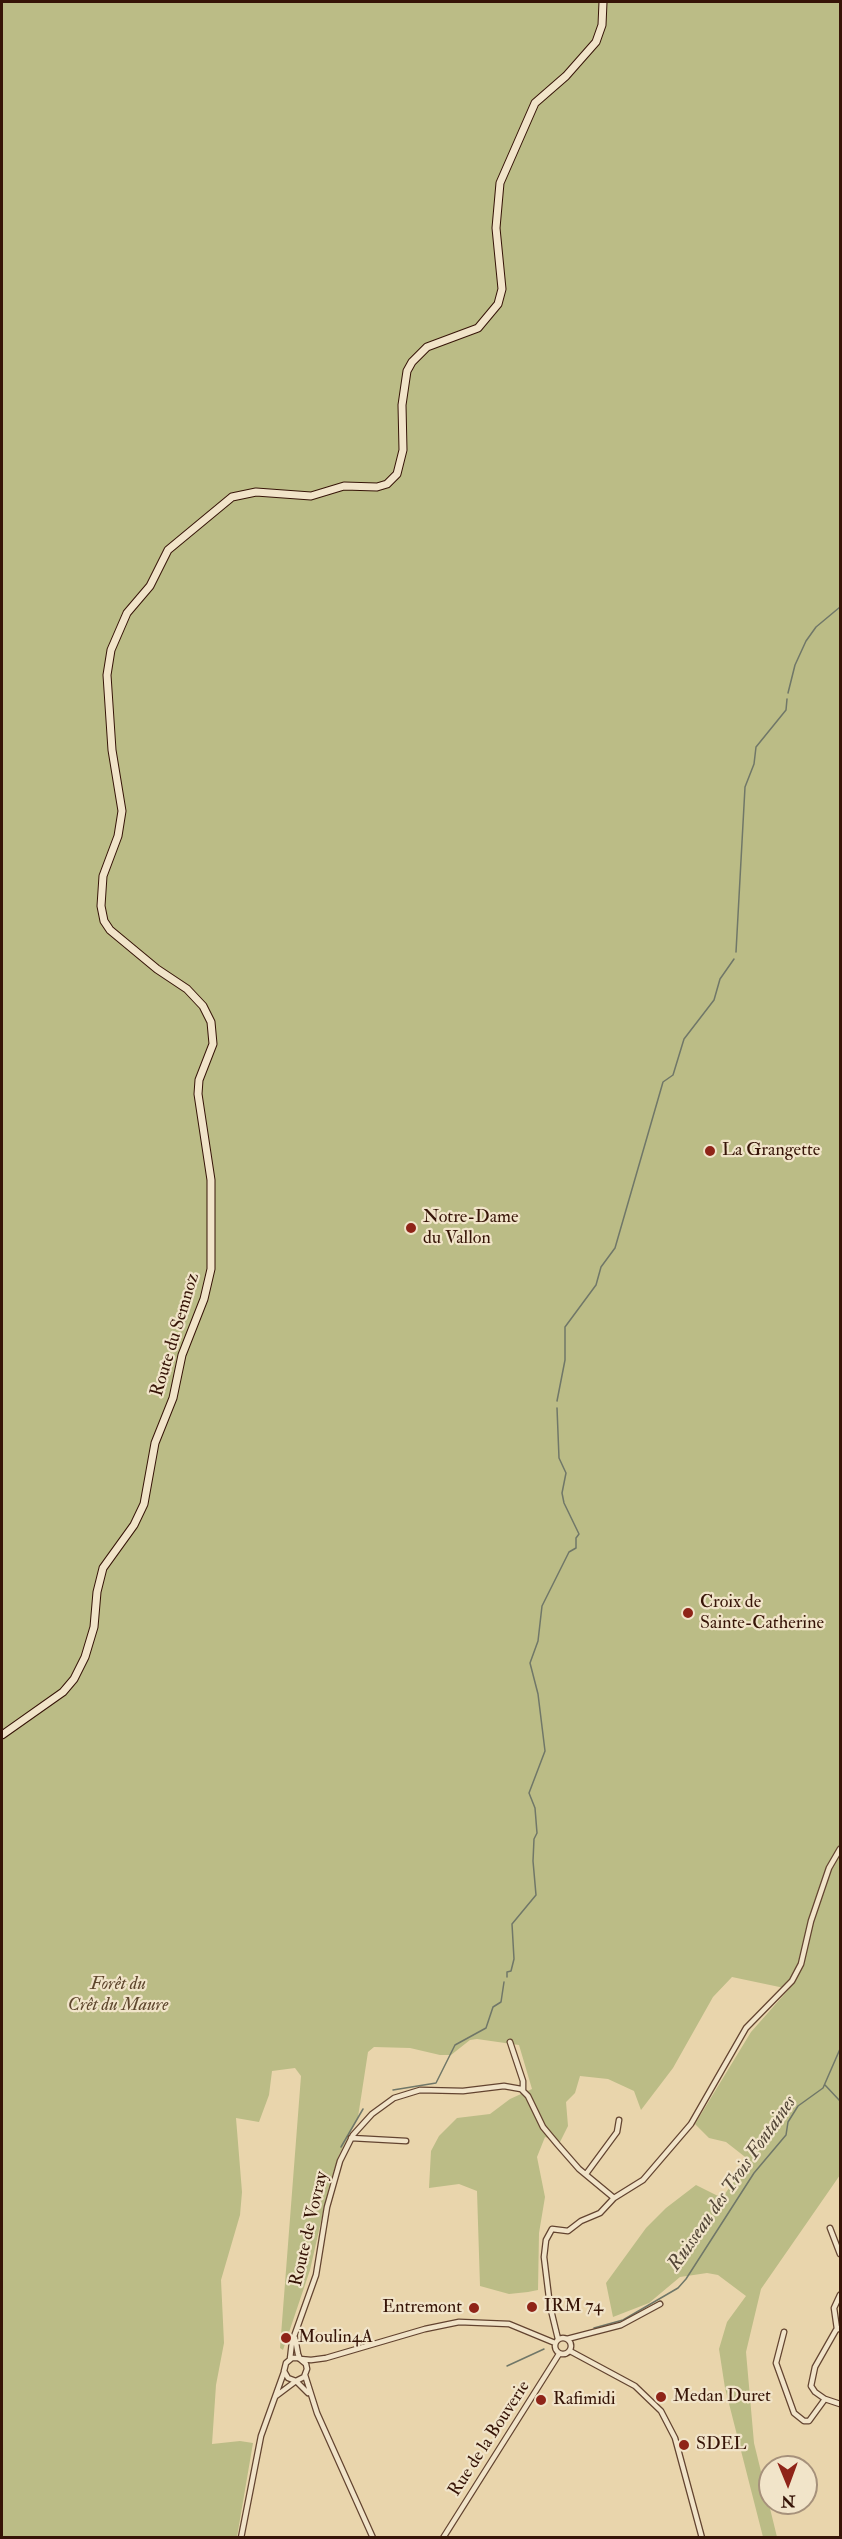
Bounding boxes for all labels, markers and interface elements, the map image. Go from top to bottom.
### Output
place label: La Grangette [722,1140,820,1162]
marker: La Grangette [703,1144,717,1158]
place label: Notre-Dame du Vallon [423,1207,518,1250]
marker: Notre-Dame du Vallon [404,1221,418,1235]
street label: Route du Semnoz [147,1271,205,1399]
place label: Croix de Sainte-Catherine [700,1592,824,1634]
marker: Croix de Sainte-Catherine [681,1606,695,1620]
park label: Forêt du Crêt du Maure [68,1974,168,2016]
water label: Ruisseau des Trois Fontaines [664,2092,802,2276]
street label: Route de Vovray [286,2169,334,2289]
place label: IRM 74 [544,2296,603,2318]
place label: Entremont [382,2297,462,2319]
marker: IRM 74 [525,2300,539,2314]
marker: Entremont [467,2301,481,2315]
place label: Moulin4A [298,2327,373,2349]
marker: Moulin4A [279,2331,293,2345]
street label: Rue de la Bouverie [445,2377,535,2501]
place label: Medan Duret [673,2386,771,2408]
place label: Rafimidi [553,2389,616,2411]
marker: Medan Duret [654,2390,668,2404]
marker: Rafimidi [534,2393,548,2407]
place label: SDEL [696,2434,746,2456]
marker: SDEL [677,2438,691,2452]
north arrow [758,2455,818,2515]
text: N [781,2491,796,2511]

